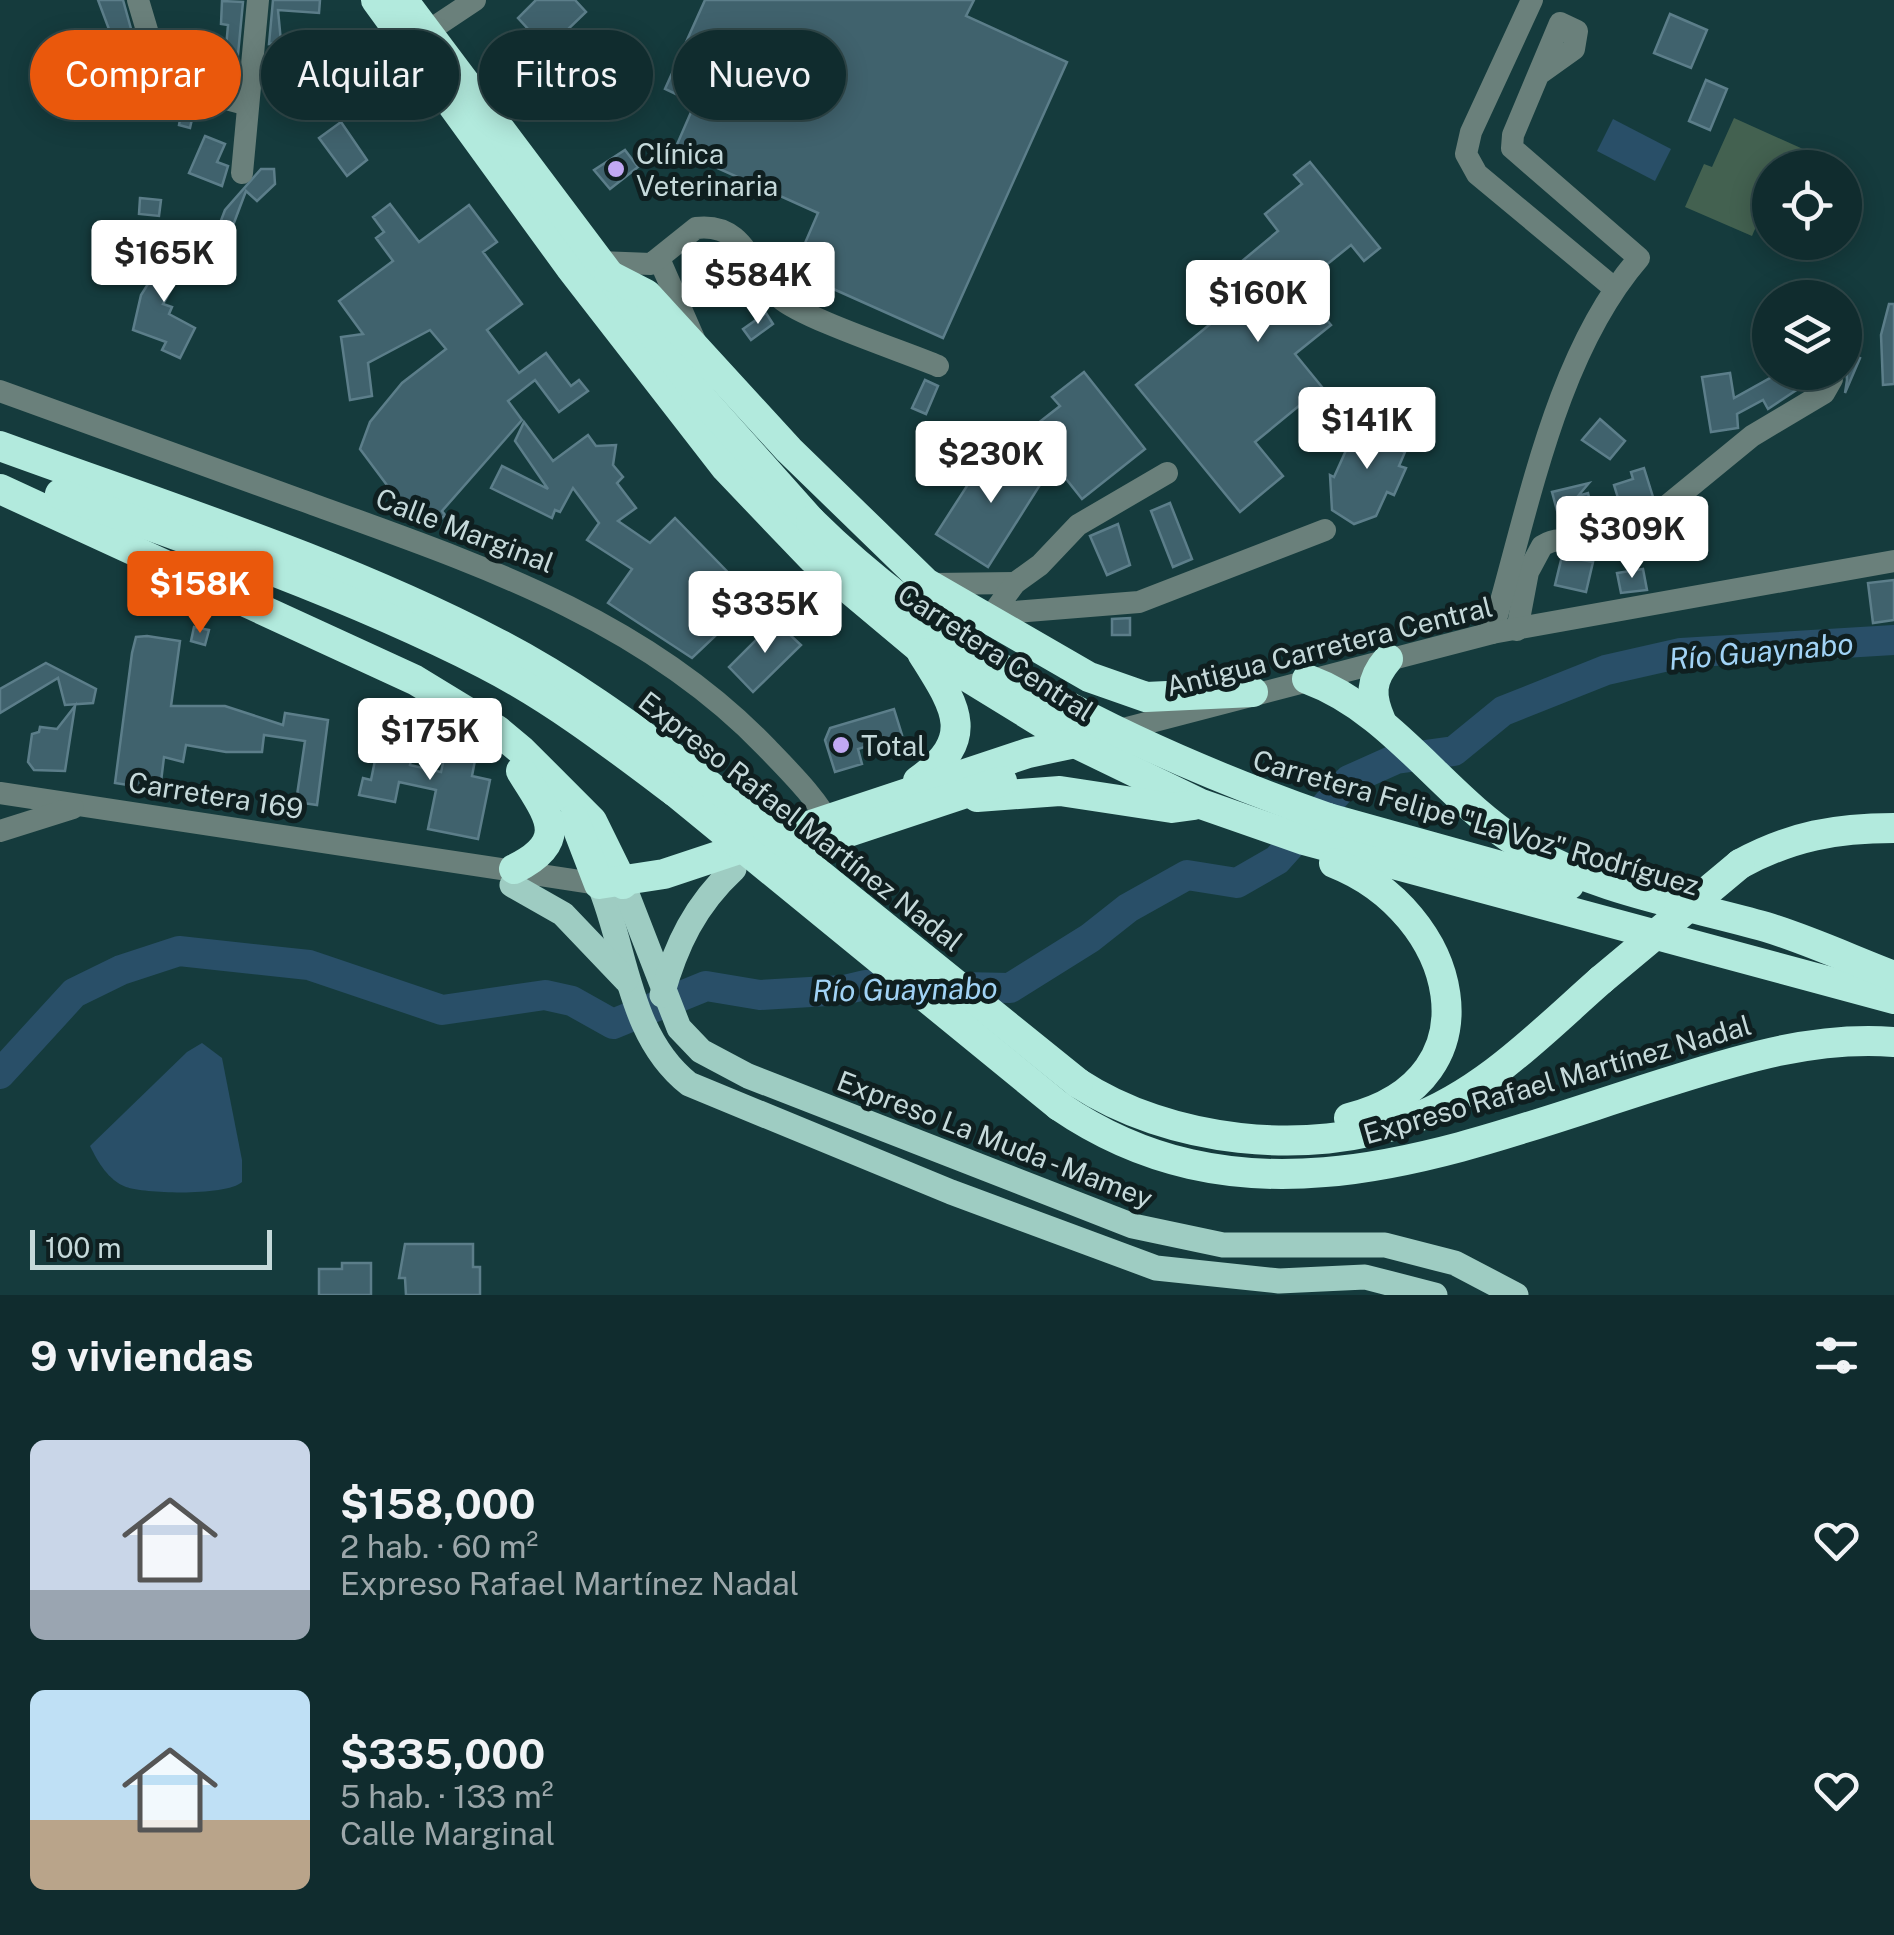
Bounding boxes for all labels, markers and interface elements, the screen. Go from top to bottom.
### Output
chip: Comprar [30,30,241,120]
chip: Alquilar [261,30,459,120]
chip: Filtros [479,30,653,120]
chip: Nuevo [673,30,846,120]
place label: Clínica Veterinaria [636,137,778,202]
map controls [1752,150,1862,390]
button: locate [1752,150,1862,260]
marker: Clínica Veterinaria [605,158,627,180]
pin: $165K [94,220,234,305]
text: $165K [113,234,215,271]
pin: $584K [688,242,828,327]
text: $584K [704,256,812,293]
pin: $160K [1188,260,1328,345]
text: $160K [1208,274,1308,311]
button: layers [1752,280,1862,390]
pin: $141K [1297,387,1437,472]
text: $141K [1320,401,1414,438]
pin: $230K [921,421,1061,506]
text: $230K [938,435,1044,472]
street label: Calle Marginal [371,481,559,579]
pin: $309K [1562,496,1702,581]
text: $309K [1578,510,1686,547]
pin: $158K [130,551,270,636]
text: $158K [149,565,251,602]
pin: $335K [695,571,835,656]
street label: Carretera Central [892,576,1100,728]
text: $335K [711,585,819,622]
street label: Antigua Carretera Central [1162,589,1496,703]
water label: Río Guaynabo [1667,625,1855,677]
street label: Expreso Rafael Martínez Nadal [632,684,970,958]
pin: $175K [360,698,500,783]
text: $175K [380,712,480,749]
place label: Total [861,729,926,762]
marker: Total [830,734,852,756]
street label: Carretera Felipe "La Voz" Rodríguez [1249,742,1703,902]
street label: Carretera 169 [126,765,306,825]
water label: Río Guaynabo [812,969,998,1009]
street label: Expreso Rafael Martínez Nadal [1359,1008,1755,1150]
street label: Expreso La Muda - Mamey [833,1063,1158,1215]
scale bar [30,1225,272,1270]
text: 100 m [45,1231,122,1264]
icon: filters [1809,1328,1864,1383]
text: 9 viviendas [30,1331,254,1380]
text: $158,000 [340,1479,536,1528]
icon: home [110,1480,230,1600]
icon: heart [1809,1513,1864,1568]
text: 2 hab. · 60 m² [340,1528,538,1565]
text: Expreso Rafael Martínez Nadal [340,1565,799,1602]
text: $335,000 [340,1729,545,1778]
icon: home [110,1730,230,1850]
icon: heart [1809,1763,1864,1818]
text: 5 hab. · 133 m² [340,1778,553,1815]
text: Calle Marginal [340,1815,555,1852]

